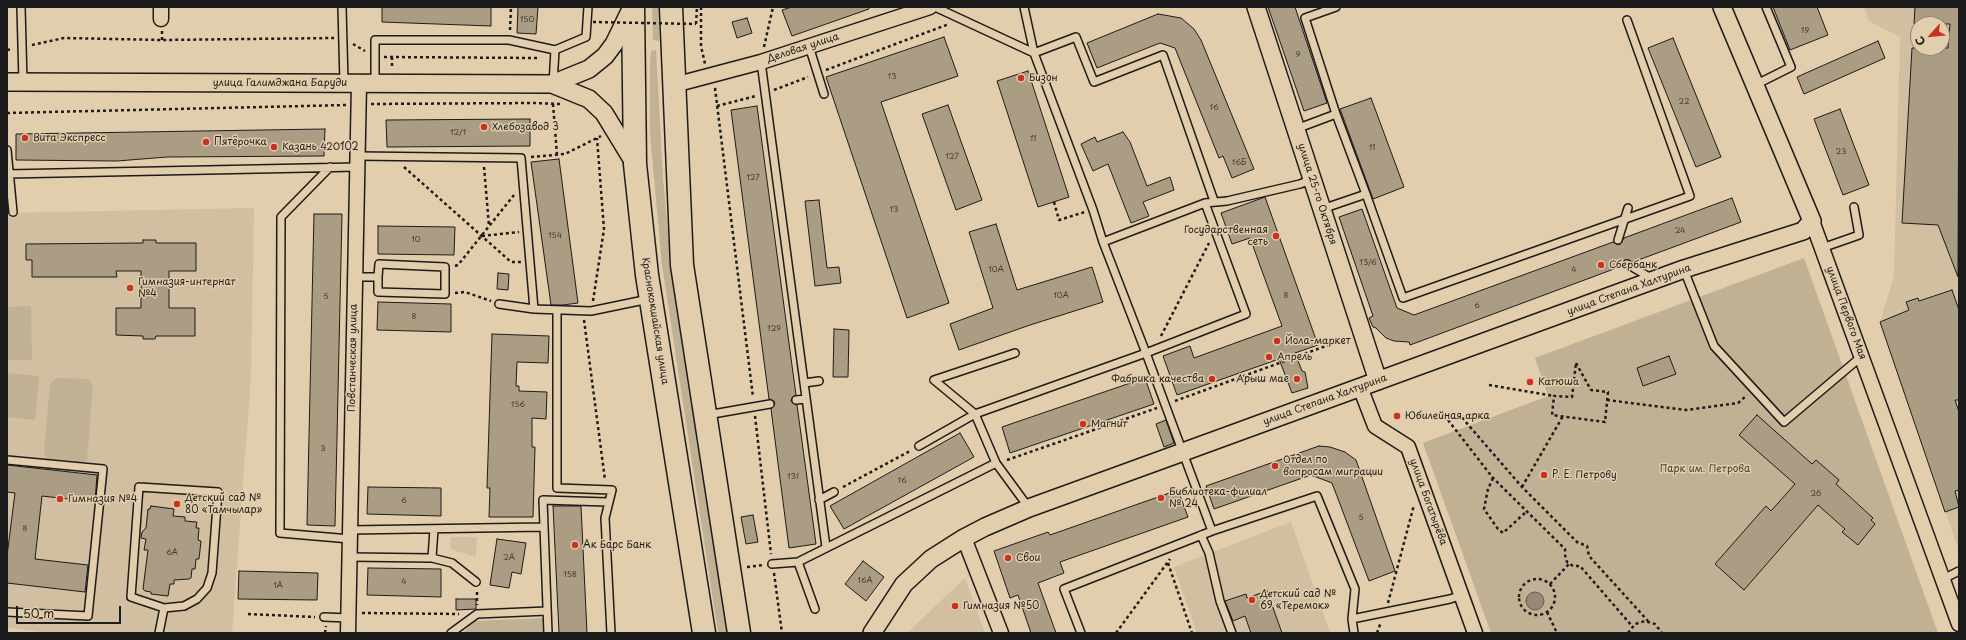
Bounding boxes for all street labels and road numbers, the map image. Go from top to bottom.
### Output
street label: Деловая улица [766,31,840,65]
street label: улица Галимджана Баруди [213,77,347,89]
street label: улица 25-го Октября [1295,142,1339,246]
street label: Краснококшайская улица [639,257,671,385]
street label: улица Степана Халтурина [1565,262,1693,318]
street label: улица Первого Мая [1824,265,1868,361]
street label: Повстанческая улица [346,304,360,412]
street label: улица Степана Халтурина [1261,372,1389,428]
street label: улица Богатырёва [1407,457,1449,547]

